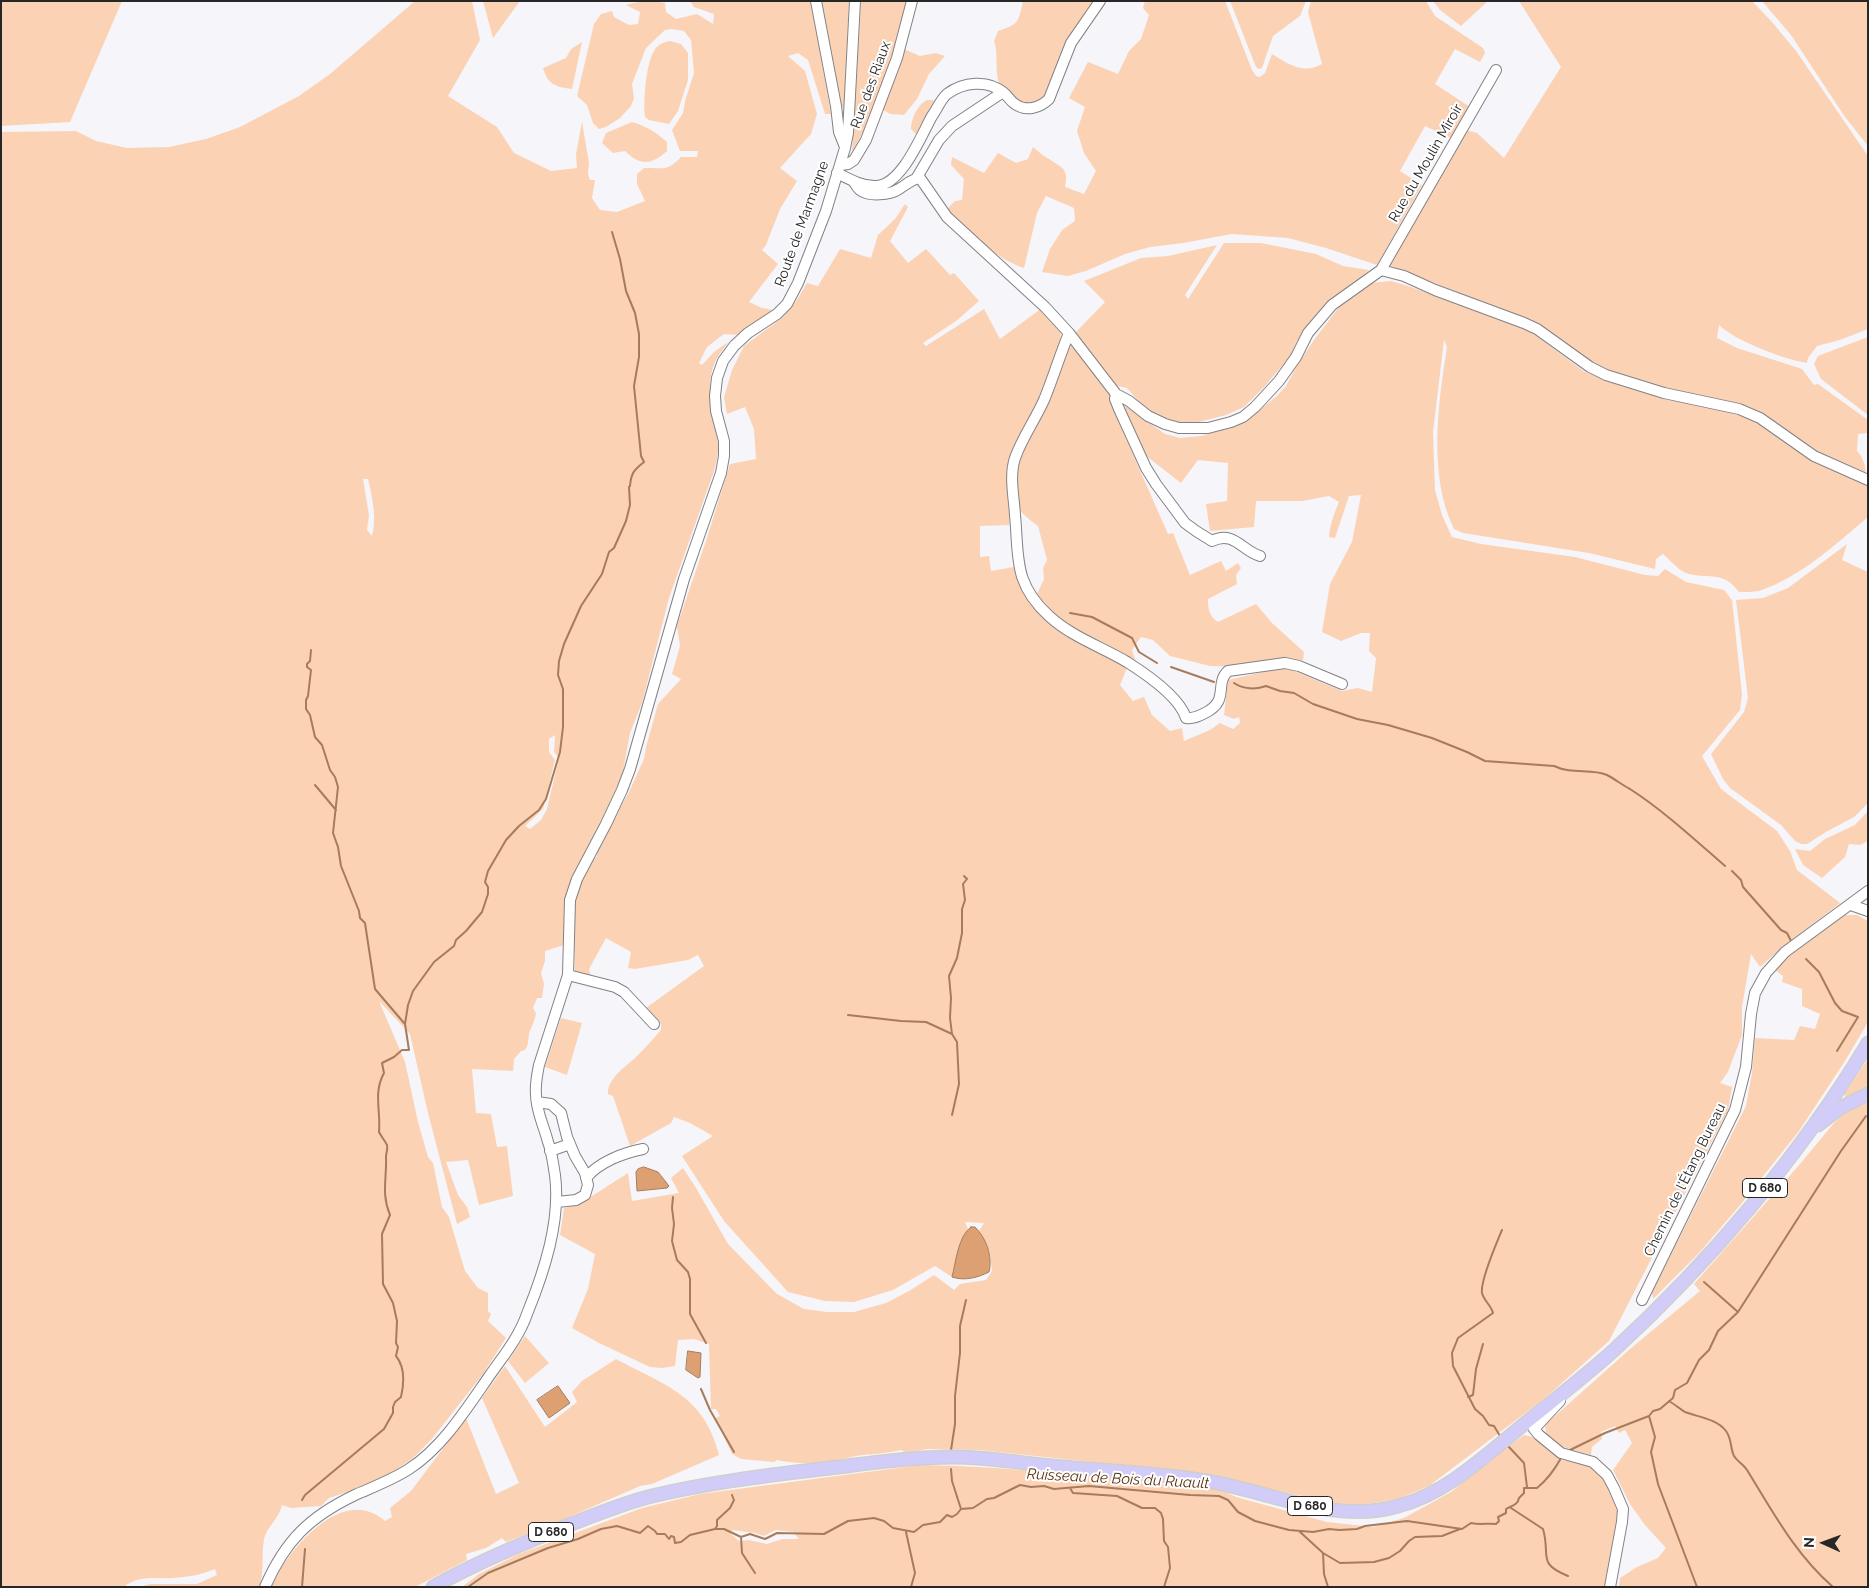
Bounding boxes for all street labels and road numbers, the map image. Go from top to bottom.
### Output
street label: Rue des Riaux [847,39,895,131]
street label: Rue du Moulin Miroir [1385,101,1467,225]
street label: Route de Marmagne [771,159,833,289]
street label: Chemin de l'Étang Bureau [1641,1101,1729,1259]
road number: D 680 [1742,1178,1788,1198]
road number: D 680 [1288,1496,1332,1515]
road number: D 680 [528,1522,574,1541]

